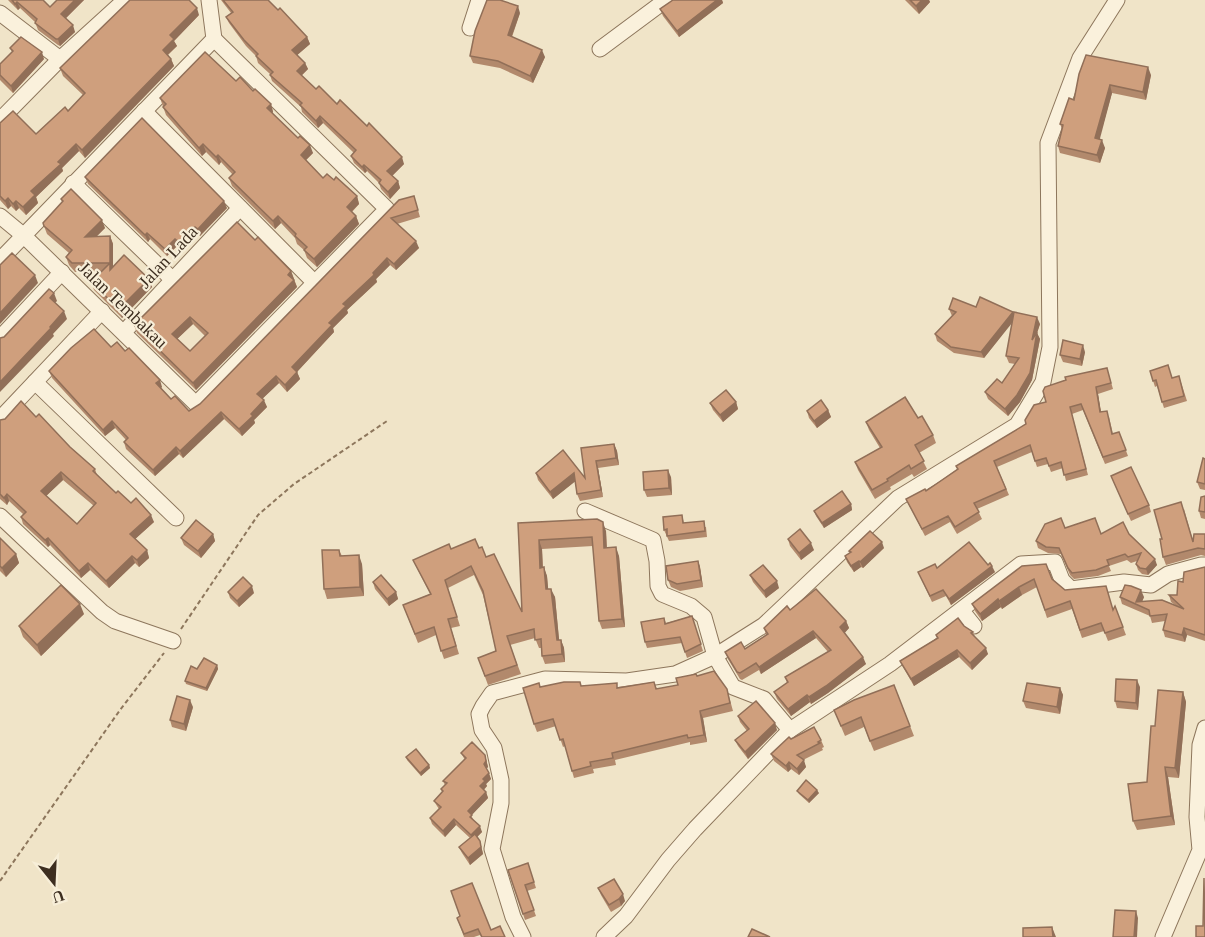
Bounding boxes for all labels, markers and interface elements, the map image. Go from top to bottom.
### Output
street label: Jalan Lada [134,222,202,292]
street label: Jalan Tembakau [74,258,172,352]
north arrow [24,853,84,913]
text: U [50,887,67,907]

